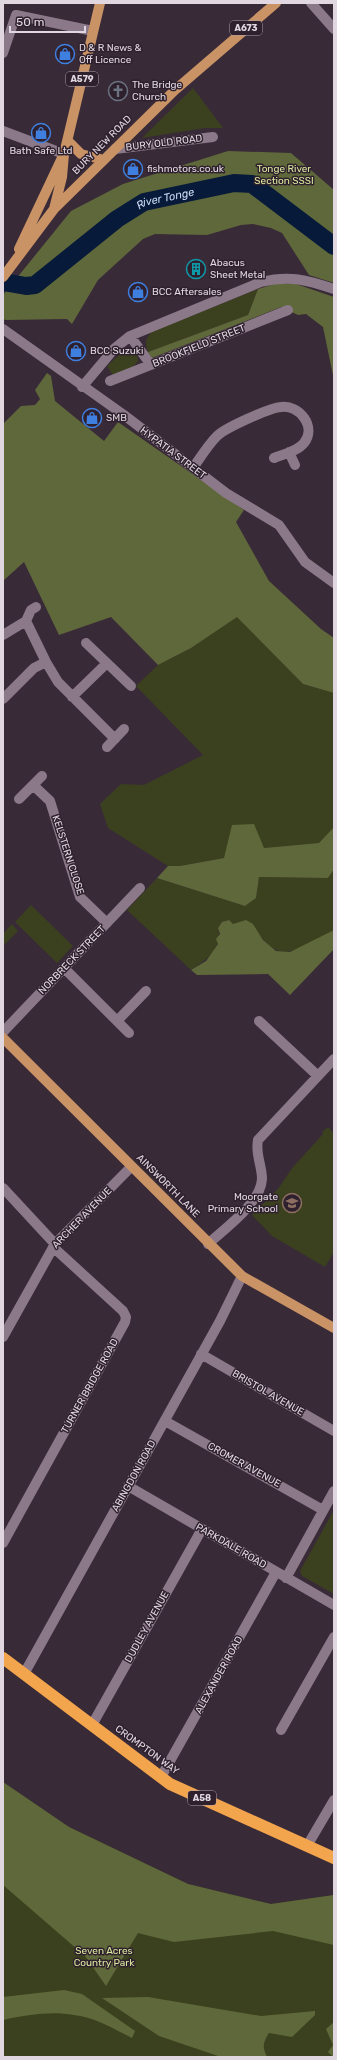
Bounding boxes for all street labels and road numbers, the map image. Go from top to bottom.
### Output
road number: A673 [230,21,262,35]
road number: A579 [66,72,98,86]
street label: BURY NEW ROAD [70,113,134,177]
street label: BURY OLD ROAD [125,132,203,154]
street label: BROOKFIELD STREET [151,322,247,370]
street label: HYPATIA STREET [138,424,208,482]
street label: KELSTERN CLOSE [49,814,87,896]
street label: NORBRECK STREET [36,923,108,997]
street label: AINSWORTH LANE [134,1152,202,1220]
street label: ARCHER AVENUE [50,1185,114,1251]
street label: TURNER BRIDGE ROAD [59,1337,121,1435]
street label: BRISTOL AVENUE [230,1368,306,1418]
street label: ABINGDON ROAD [109,1438,159,1514]
street label: CROMER AVENUE [205,1440,283,1490]
street label: PARKDALE ROAD [194,1521,269,1571]
street label: DUDLEY AVENUE [122,1589,172,1665]
street label: ALEXANDER ROAD [193,1634,245,1716]
street label: CROMPTON WAY [113,1723,182,1778]
road number: A58 [188,1791,216,1805]

